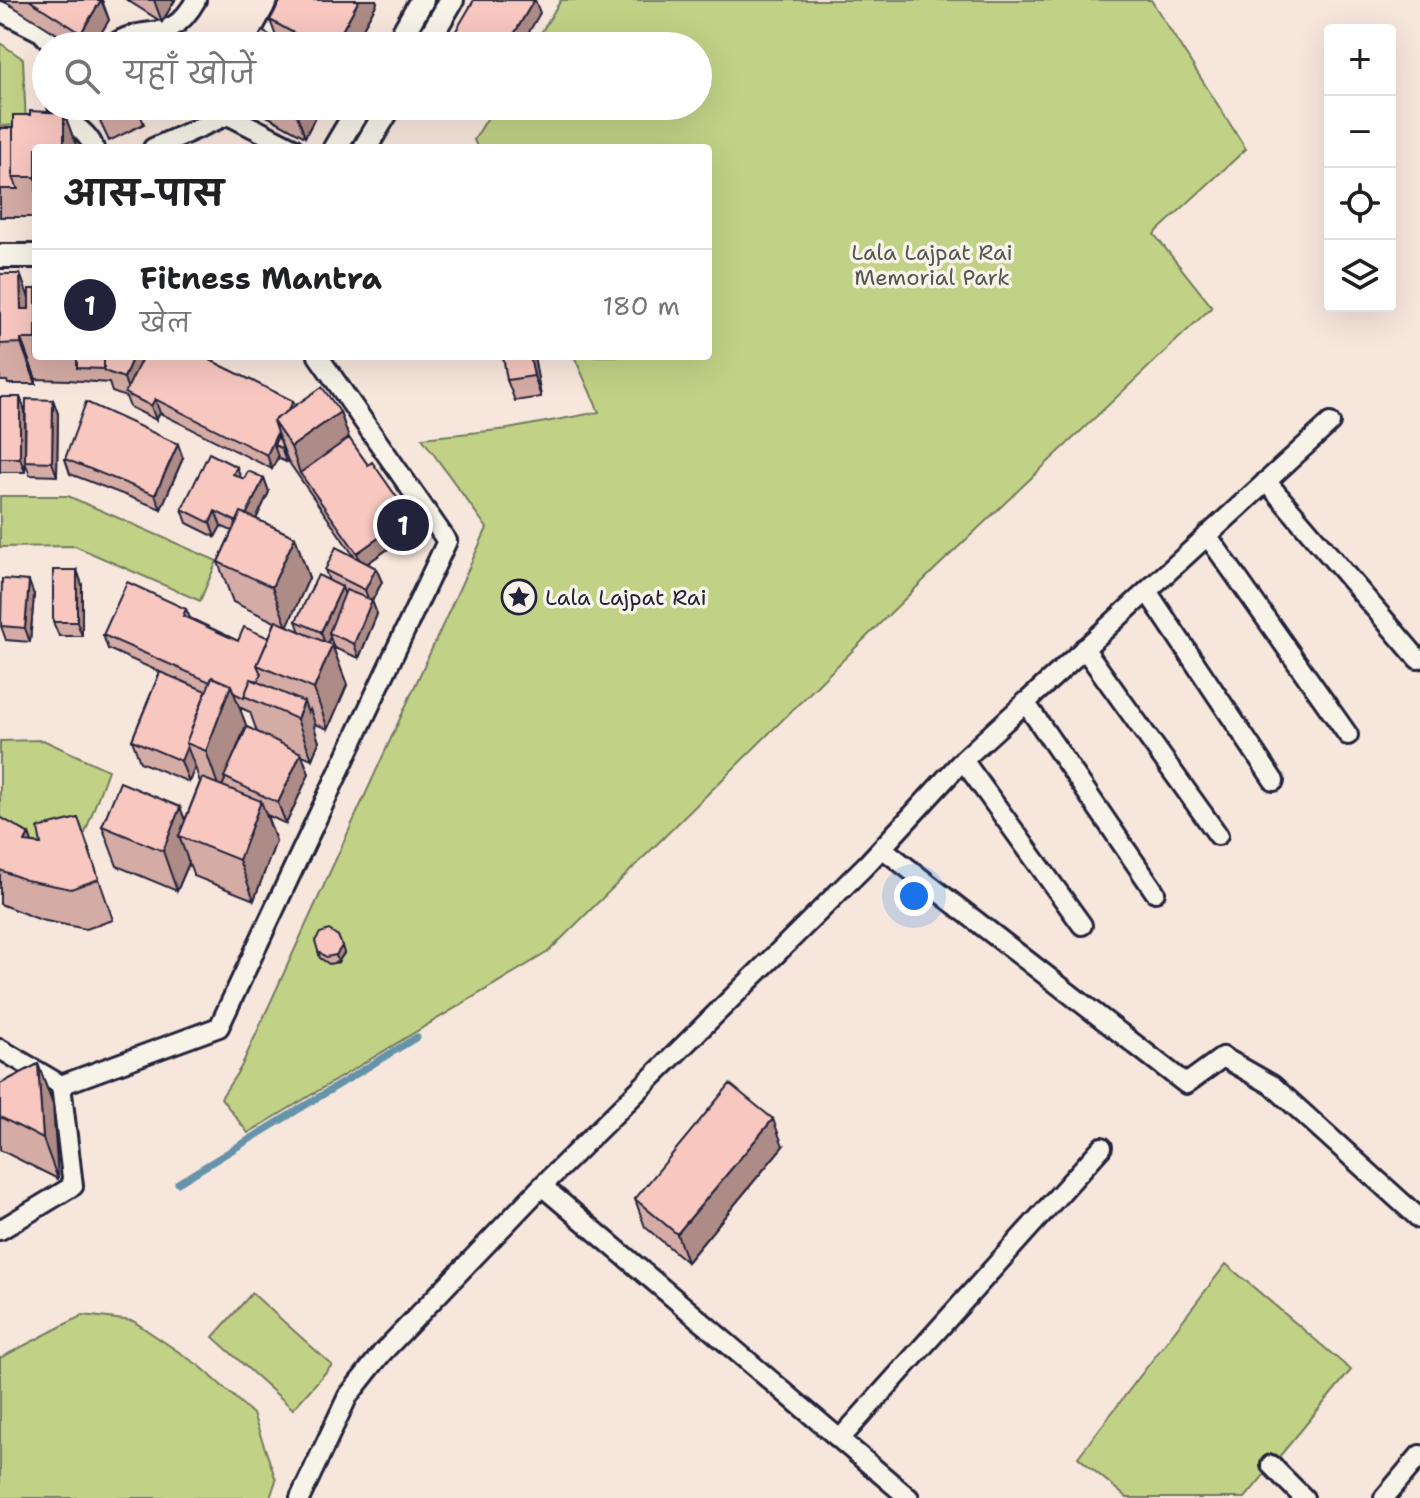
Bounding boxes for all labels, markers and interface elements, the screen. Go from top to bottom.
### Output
map controls [1324,24,1396,312]
button: + [1324,24,1396,96]
search box [32,32,712,120]
text: यहाँ खोजें [124,53,256,94]
icon: search [60,54,104,98]
button: − [1324,96,1396,168]
button: locate [1324,168,1396,240]
text: आस-पास [64,170,223,216]
park label: Lala Lajpat Rai Memorial Park [851,238,1013,292]
button: layers [1324,240,1396,312]
text: Fitness Mantra [140,258,382,299]
text: 1 [84,288,96,323]
text: 180 m [602,288,680,323]
text: खेल [140,305,190,340]
pin: 1 [377,495,429,555]
place icon: Lala Lajpat Rai [500,578,538,616]
place label: Lala Lajpat Rai [545,583,707,612]
your location [894,876,934,916]

